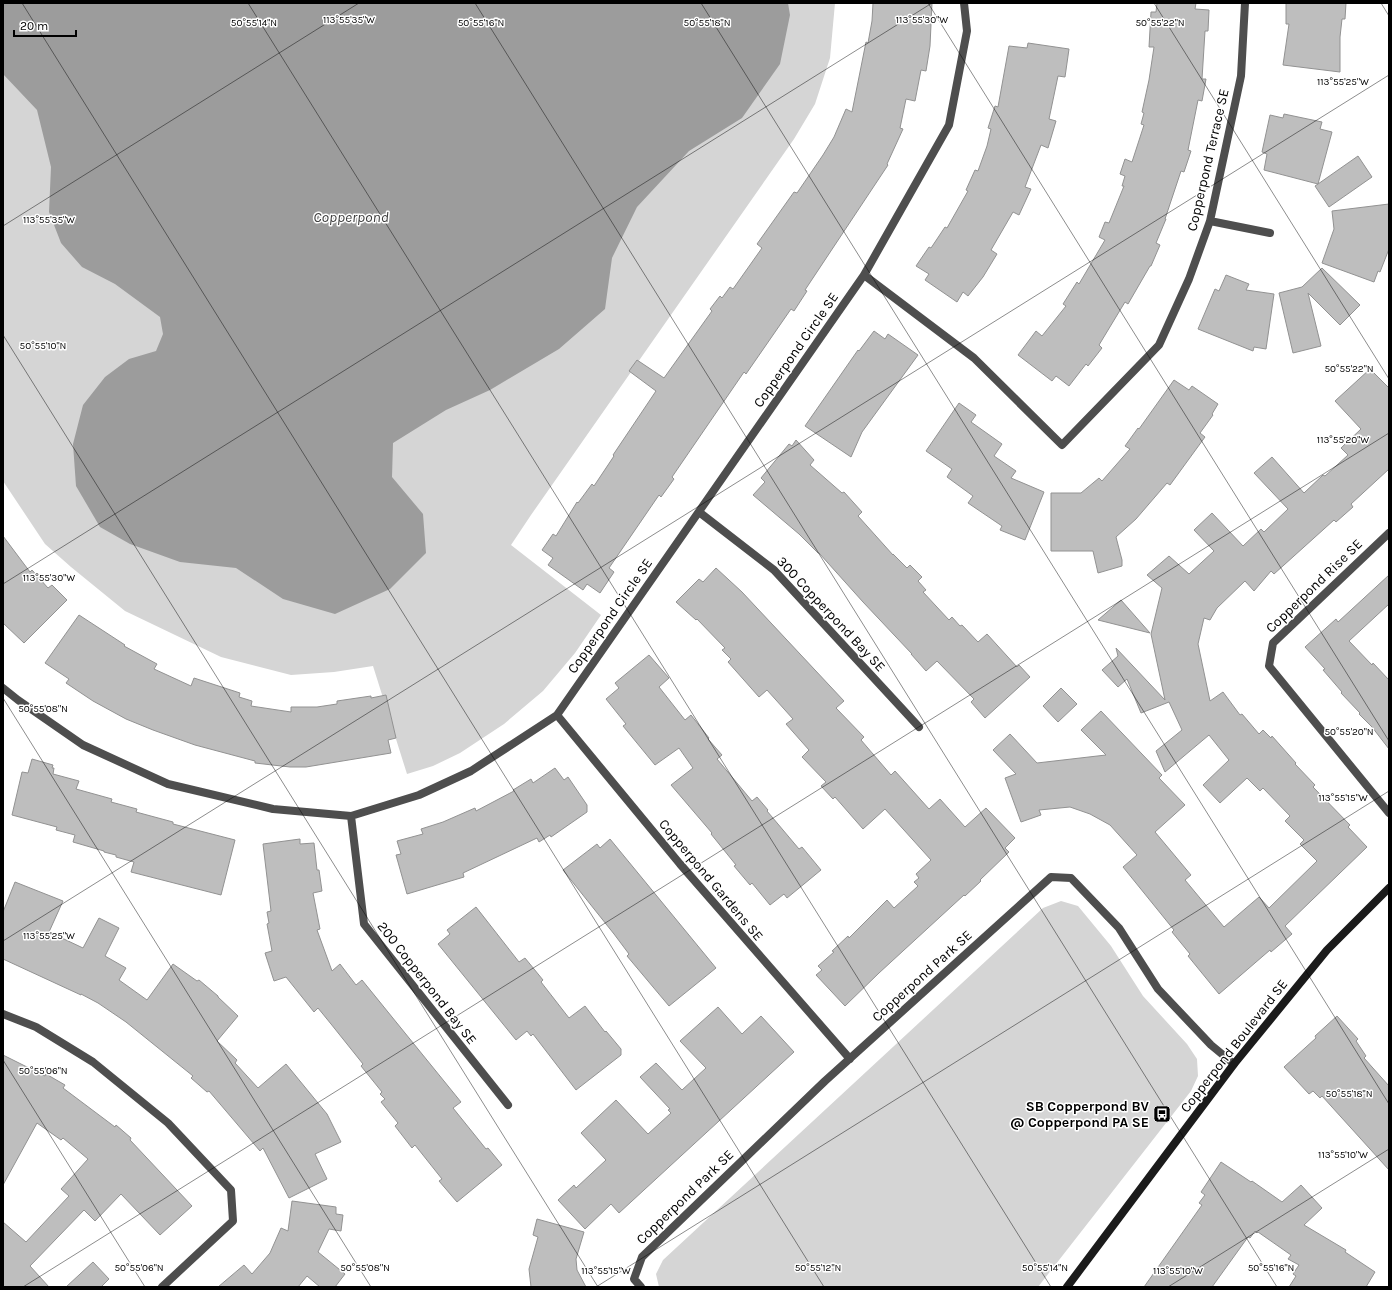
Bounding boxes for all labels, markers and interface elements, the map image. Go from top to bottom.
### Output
scale bar [14,12,76,38]
text: 113°55'35"W [323,14,375,26]
text: 113°55'30"W [896,14,948,26]
text: 50°55'14"N [231,17,277,29]
text: 50°55'16"N [458,17,504,29]
text: 50°55'18"N [684,17,730,29]
text: 50°55'22"N [1135,17,1185,29]
text: 20 m [20,19,48,33]
text: 113°55'25"W [1317,76,1369,88]
street label: Copperpond Terrace SE [1183,87,1233,233]
water label: Copperpond [313,208,389,226]
text: 113°55'35"W [23,214,75,226]
street label: Copperpond Circle SE [750,289,842,411]
text: 50°55'10"N [20,340,66,352]
text: 50°55'22"N [1324,363,1374,375]
text: 113°55'20"W [1317,434,1369,446]
street label: Copperpond Rise SE [1262,536,1366,636]
street label: 300 Copperpond Bay SE [773,553,889,675]
street label: Copperpond Circle SE [564,555,656,677]
text: 113°55'30"W [23,572,75,584]
text: 50°55'08"N [18,703,68,715]
text: 50°55'20"N [1324,726,1374,738]
text: 113°55'15"W [1318,792,1368,804]
street label: Copperpond Gardens SE [655,816,767,944]
street label: 200 Copperpond Bay SE [374,918,480,1048]
street label: Copperpond Park SE [868,927,976,1025]
text: 113°55'25"W [23,930,75,942]
street label: Copperpond Boulevard SE [1177,976,1291,1116]
text: 50°55'06"N [18,1065,68,1077]
text: 50°55'18"N [1326,1088,1372,1100]
place label: SB Copperpond BV @ Copperpond PA SE [1010,1098,1150,1131]
bus stop icon: SB Copperpond BV @ Copperpond PA SE [1152,1104,1172,1124]
street label: Copperpond Park SE [633,1146,737,1248]
text: 113°55'10"W [1318,1149,1368,1161]
text: 50°55'06"N [114,1262,164,1274]
text: 50°55'08"N [340,1262,390,1274]
text: 50°55'12"N [795,1262,841,1274]
text: 50°55'14"N [1022,1262,1068,1274]
text: 50°55'16"N [1248,1262,1294,1274]
text: 113°55'15"W [581,1265,631,1277]
text: 113°55'10"W [1153,1265,1203,1277]

